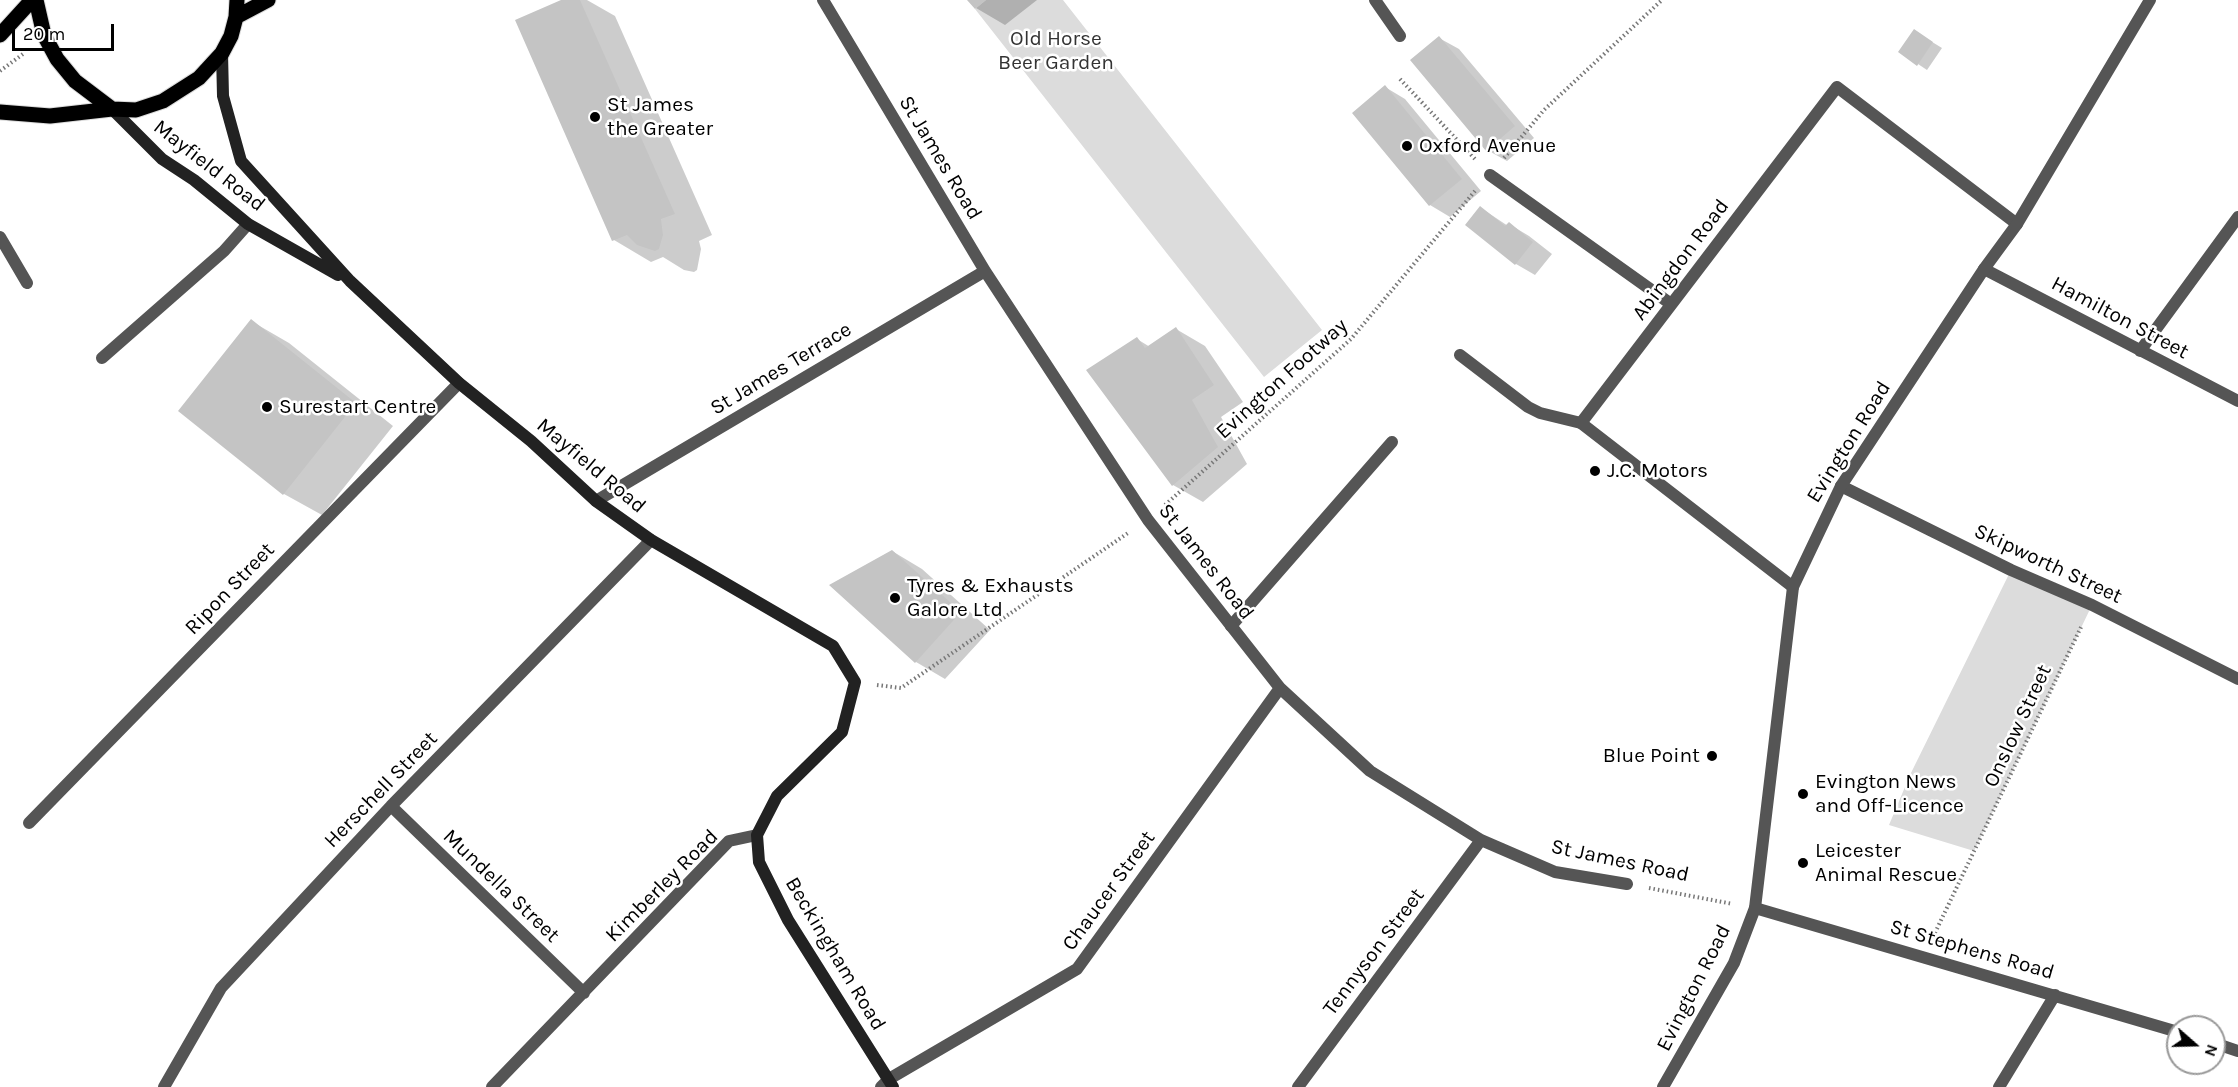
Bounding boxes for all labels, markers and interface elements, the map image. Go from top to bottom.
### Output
scale bar [15,12,117,50]
text: 20 m [23,23,65,45]
park label: Old Horse Beer Garden [998,26,1114,76]
street label: St James Road [893,91,987,225]
place label: St James the Greater [607,92,713,142]
marker: St James the Greater [588,110,602,124]
street label: Mayfield Road [148,115,270,217]
place label: Oxford Avenue [1419,133,1556,159]
marker: Oxford Avenue [1400,139,1414,153]
street label: Abingdon Road [1627,194,1735,326]
street label: Hamilton Street [2047,271,2193,365]
street label: Evington Footway [1211,313,1353,445]
street label: St James Terrace [706,317,856,421]
street label: Evington Road [1802,377,1896,507]
place label: Surestart Centre [279,394,436,420]
marker: Surestart Centre [260,400,274,414]
street label: Mayfield Road [531,413,651,519]
place label: J.C. Motors [1607,458,1708,484]
marker: J.C. Motors [1588,464,1602,478]
street label: St James Road [1153,499,1259,625]
street label: Skipworth Street [1970,519,2126,609]
street label: Ripon Street [180,538,280,640]
place label: Tyres & Exhausts Galore Ltd [907,573,1074,623]
marker: Tyres & Exhausts Galore Ltd [888,591,902,605]
street label: Onslow Street [1979,661,2057,791]
street label: Herschell Street [319,727,443,853]
place label: Blue Point [1603,743,1700,769]
marker: Blue Point [1705,749,1719,763]
place label: Evington News and Off-Licence [1815,769,1964,819]
marker: Evington News and Off-Licence [1796,787,1810,801]
street label: Mundella Street [437,824,565,948]
street label: Kimberley Road [600,824,724,948]
street label: Chaucer Street [1057,826,1161,956]
street label: St James Road [1549,834,1691,888]
place label: Leicester Animal Rescue [1815,838,1957,888]
marker: Leicester Animal Rescue [1796,856,1810,870]
street label: Beckingham Road [779,873,891,1035]
street label: Tennyson Street [1318,883,1430,1021]
street label: St Stephens Road [1887,914,2057,986]
street label: Evington Road [1651,921,1737,1055]
north arrow [2166,1015,2226,1075]
text: N [2201,1042,2222,1059]

